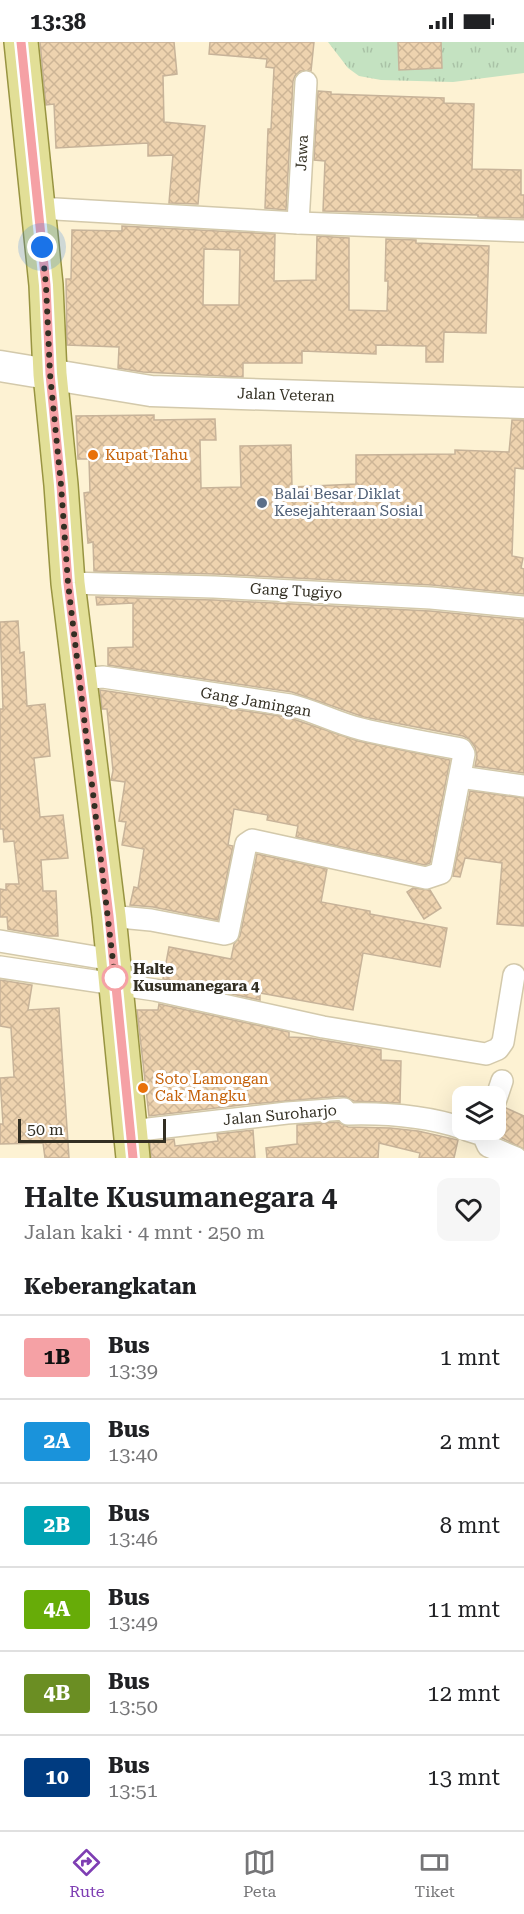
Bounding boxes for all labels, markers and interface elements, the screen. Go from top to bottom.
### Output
text: 13:38 [30,9,86,34]
street label: Jawa [292,134,312,172]
your location [27,232,57,262]
street label: Jalan Veteran [237,384,336,406]
place label: Kupat Tahu [105,446,189,464]
marker: Kupat Tahu [86,448,100,462]
place label: Balai Besar Diklat Kesejahteraan Sosial [274,485,423,520]
marker: Balai Besar Diklat Kesejahteraan Sosial [255,496,269,510]
street label: Gang Tugiyo [249,580,343,602]
street label: Gang Jamingan [199,683,313,721]
place label: Halte Kusumanegara 4 [133,960,260,995]
marker: Halte Kusumanegara 4 [102,965,128,991]
place label: Soto Lamongan Cak Mangku [155,1070,269,1105]
marker: Soto Lamongan Cak Mangku [136,1081,150,1095]
map controls [452,1086,506,1140]
button: layers [452,1086,506,1140]
street label: Jalan Suroharjo [222,1101,338,1129]
scale bar [18,1116,166,1144]
text: 50 m [27,1120,64,1139]
button: heart [437,1178,500,1241]
text: Halte Kusumanegara 4 [24,1181,337,1214]
text: Jalan kaki · 4 mnt · 250 m [24,1220,265,1244]
text: Keberangkatan [24,1274,196,1299]
text: Bus [108,1333,150,1358]
text: 1B [44,1345,70,1369]
text: 1 mnt [440,1345,500,1370]
text: 13:39 [108,1358,158,1382]
text: Bus [108,1417,150,1442]
text: 2A [44,1429,70,1453]
text: 2 mnt [440,1429,500,1454]
text: 13:40 [108,1442,158,1466]
text: Bus [108,1501,150,1526]
text: 2B [44,1513,70,1537]
text: 8 mnt [440,1513,500,1538]
text: 13:46 [108,1526,158,1550]
text: Bus [108,1585,150,1610]
text: 4A [44,1597,70,1621]
text: 11 mnt [427,1597,500,1622]
text: 13:49 [108,1610,158,1634]
text: Bus [108,1669,150,1694]
text: 4B [44,1681,70,1705]
text: 12 mnt [427,1681,500,1706]
text: 13:50 [108,1694,158,1718]
text: Bus [108,1753,150,1778]
text: 10 [45,1765,69,1789]
text: 13 mnt [427,1765,500,1790]
text: 13:51 [108,1778,158,1802]
tab: Rute [69,1846,105,1901]
tab: Peta [243,1846,276,1901]
tab: Tiket [415,1846,455,1901]

